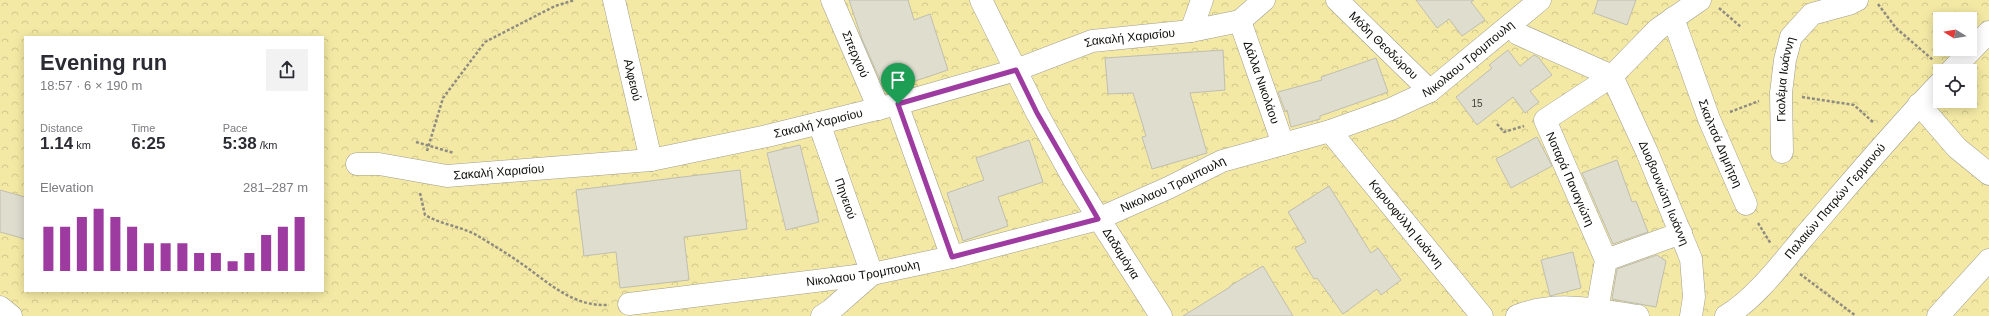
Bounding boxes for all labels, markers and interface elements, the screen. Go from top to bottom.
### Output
street label: Μόδη Θεοδώρου [1346,9,1421,82]
north arrow [1933,12,1977,56]
map controls [1933,12,1977,108]
street label: Νικολαου Τρομπουλη [1420,17,1517,101]
street label: Σακαλή Χαρισίου [1082,26,1176,50]
street label: Σπερχιού [839,29,872,80]
street label: Γκολέμα Ιωάννη [1774,35,1798,122]
street label: Δάλλα Νικολάου [1241,39,1282,126]
button: share [266,49,308,91]
text: Evening run [40,50,167,75]
street label: Αλφειού [621,57,644,102]
pin [881,63,915,104]
button: locate [1933,64,1977,108]
icon: arrive [887,69,909,91]
text: 18:57 · 6 × 190 m [40,78,142,93]
street label: Σκαλτσά Δημήτρη [1696,97,1745,190]
house number: 15 [1471,98,1483,109]
street label: Σακαλή Χαρισίου [772,106,864,141]
text: Distance [40,122,83,134]
text: Time [131,122,155,134]
text: Pace [223,122,248,134]
street label: Νοταρά Παναγιώτη [1543,130,1597,228]
text: 1.14 [40,134,73,153]
text: 6:25 [131,134,165,153]
text: 5:38 [223,134,257,153]
street label: Δυοβουνιώτη Ιωάννη [1636,138,1692,248]
text: km [73,139,91,151]
text: /km [257,139,277,151]
street label: Παλαιών Πατρών Γερμανού [1782,141,1888,262]
street label: Νικολαου Τρομπουλη [1118,153,1228,215]
street label: Σακαλή Χαρισίου [453,161,545,182]
street label: Πηνειού [832,176,859,221]
street label: Καρυοφύλλη Ιωάννη [1366,177,1446,271]
text: Elevation [40,180,93,195]
text: 281–287 m [243,180,308,195]
street label: Δαδαμόγια [1100,225,1143,282]
street label: Νικολαου Τρομπουλη [805,257,921,289]

